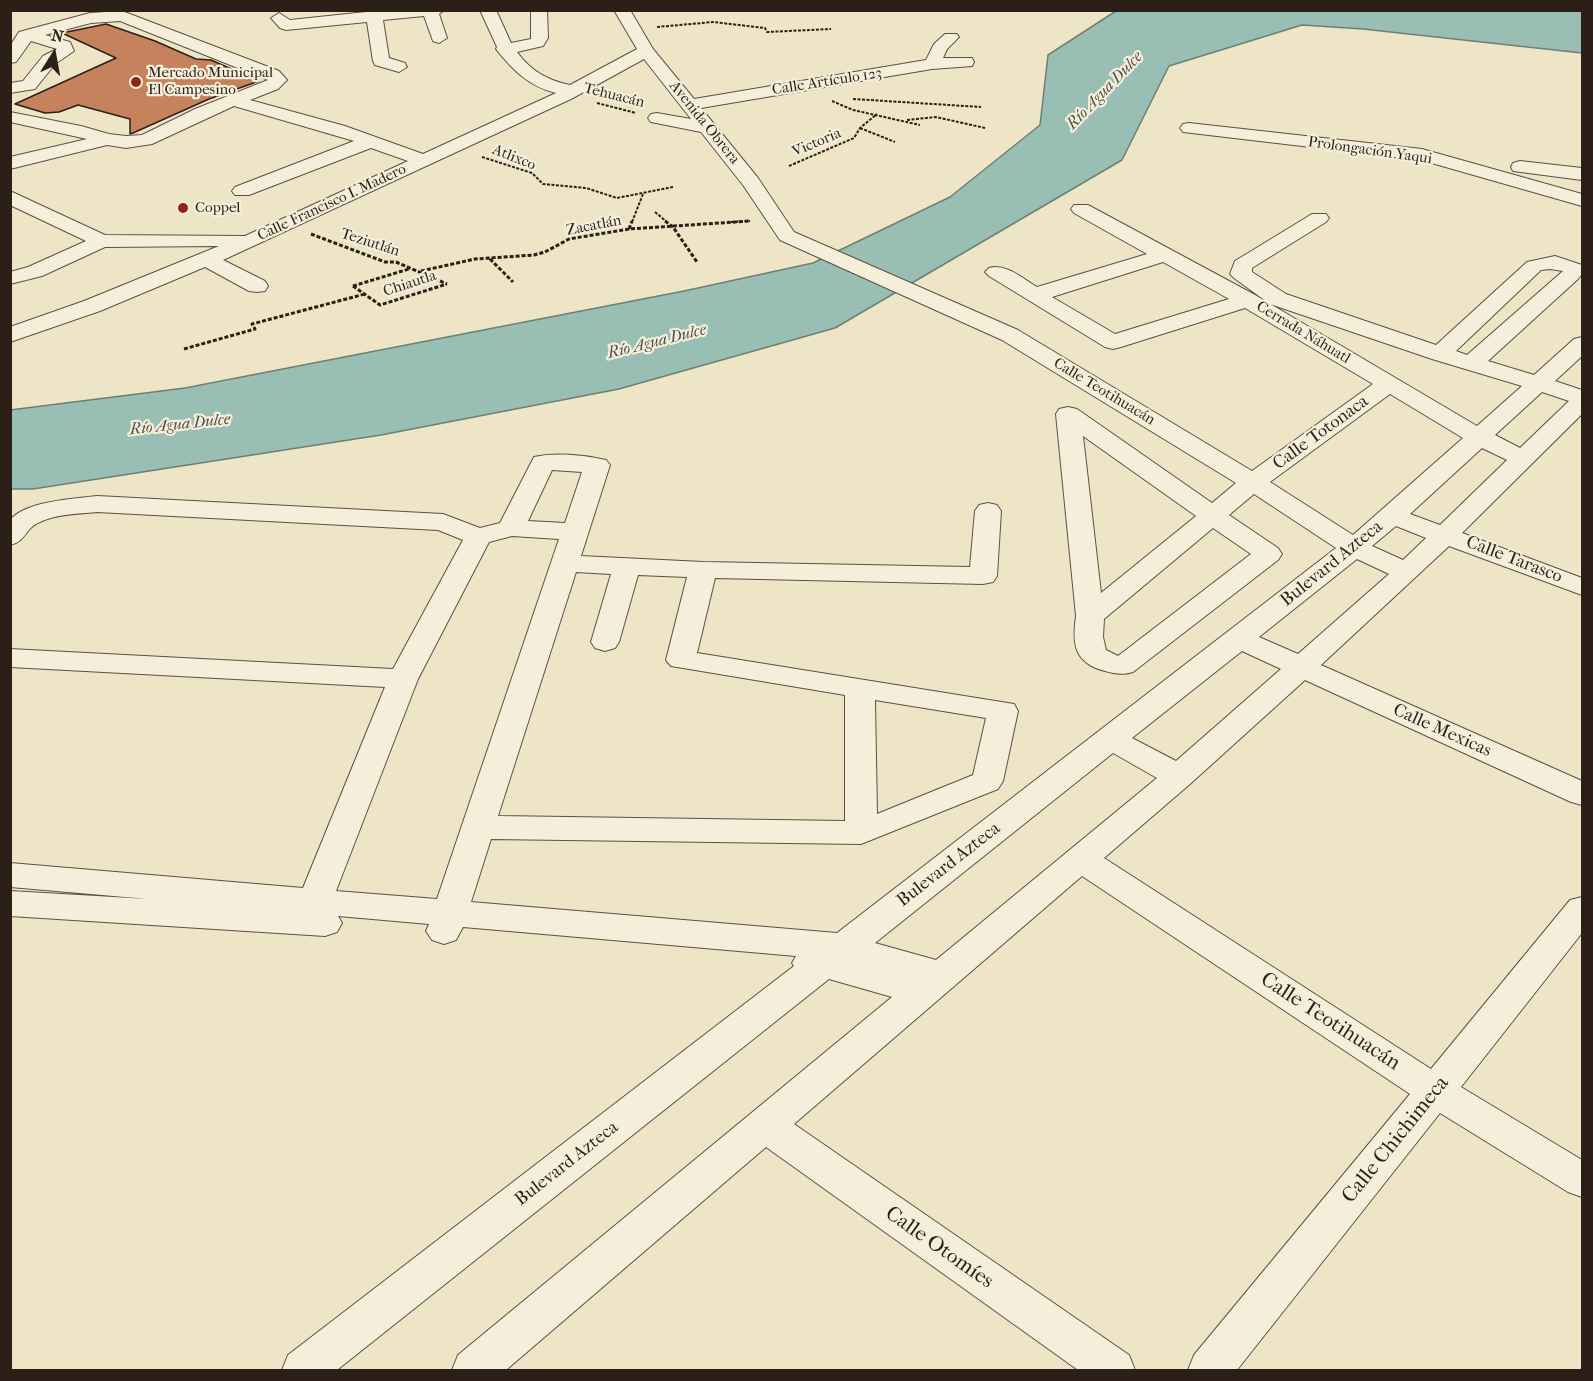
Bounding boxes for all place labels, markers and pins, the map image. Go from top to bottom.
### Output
place label: Mercado Municipal El Campesino [148,64,273,99]
marker: Mercado Municipal El Campesino [129,75,143,89]
place label: Coppel [195,199,240,217]
marker: Coppel [176,201,190,215]

